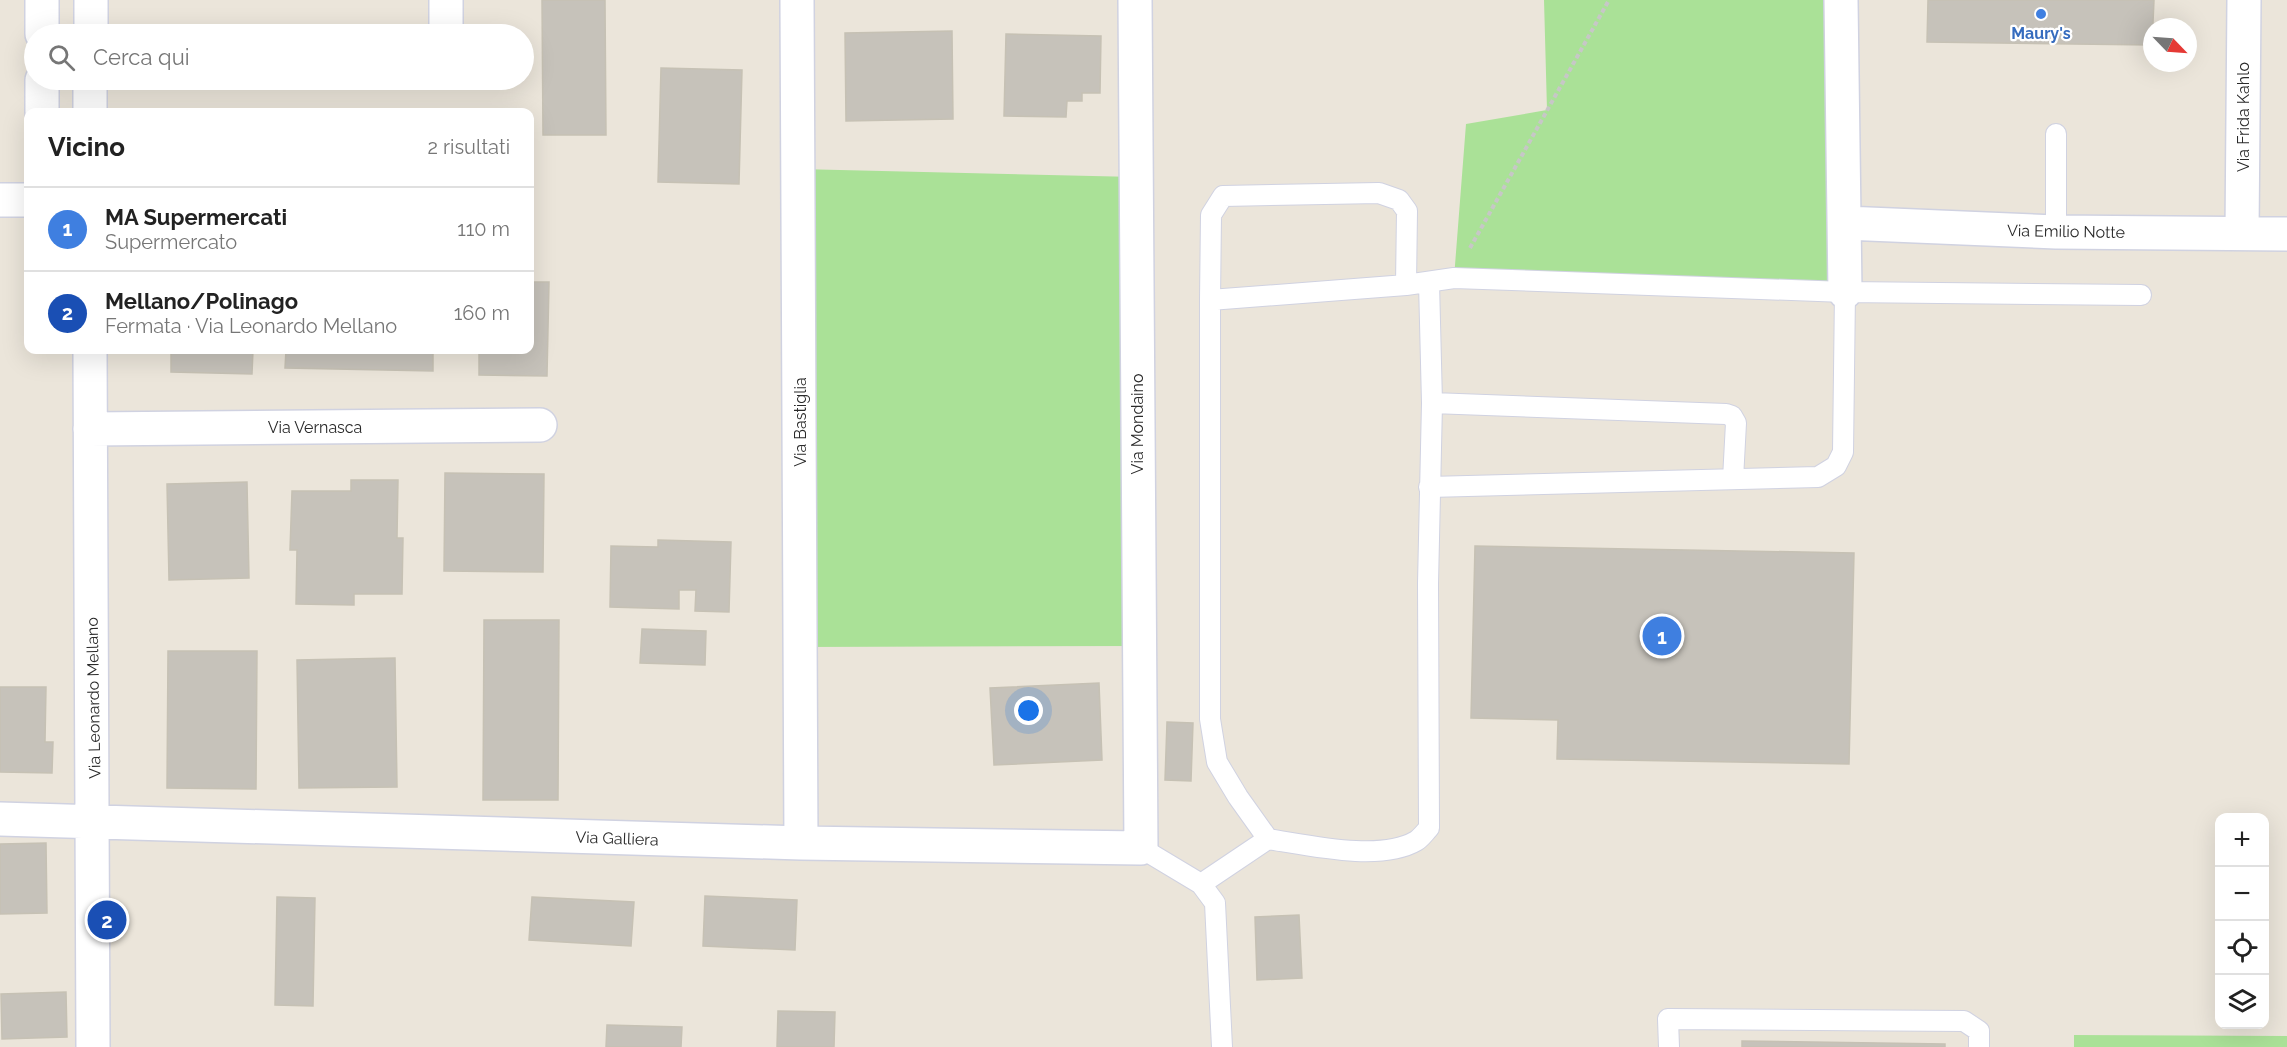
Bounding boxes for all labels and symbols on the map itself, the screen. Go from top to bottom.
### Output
marker: Maury's [2034,7,2048,21]
north arrow [2143,18,2197,72]
place label: Maury's [2011,24,2071,43]
street label: Via Frida Kahlo [2234,62,2253,172]
street label: Via Emilio Notte [2007,221,2125,242]
street label: Via Mondaino [1128,374,1147,474]
street label: Via Bastiglia [791,377,810,467]
street label: Via Vernasca [268,418,362,437]
pin: 1 [1642,614,1682,658]
street label: Via Leonardo Mellano [83,617,104,779]
your location [1014,696,1043,725]
street label: Via Galliera [575,828,659,849]
pin: 2 [88,898,126,942]

